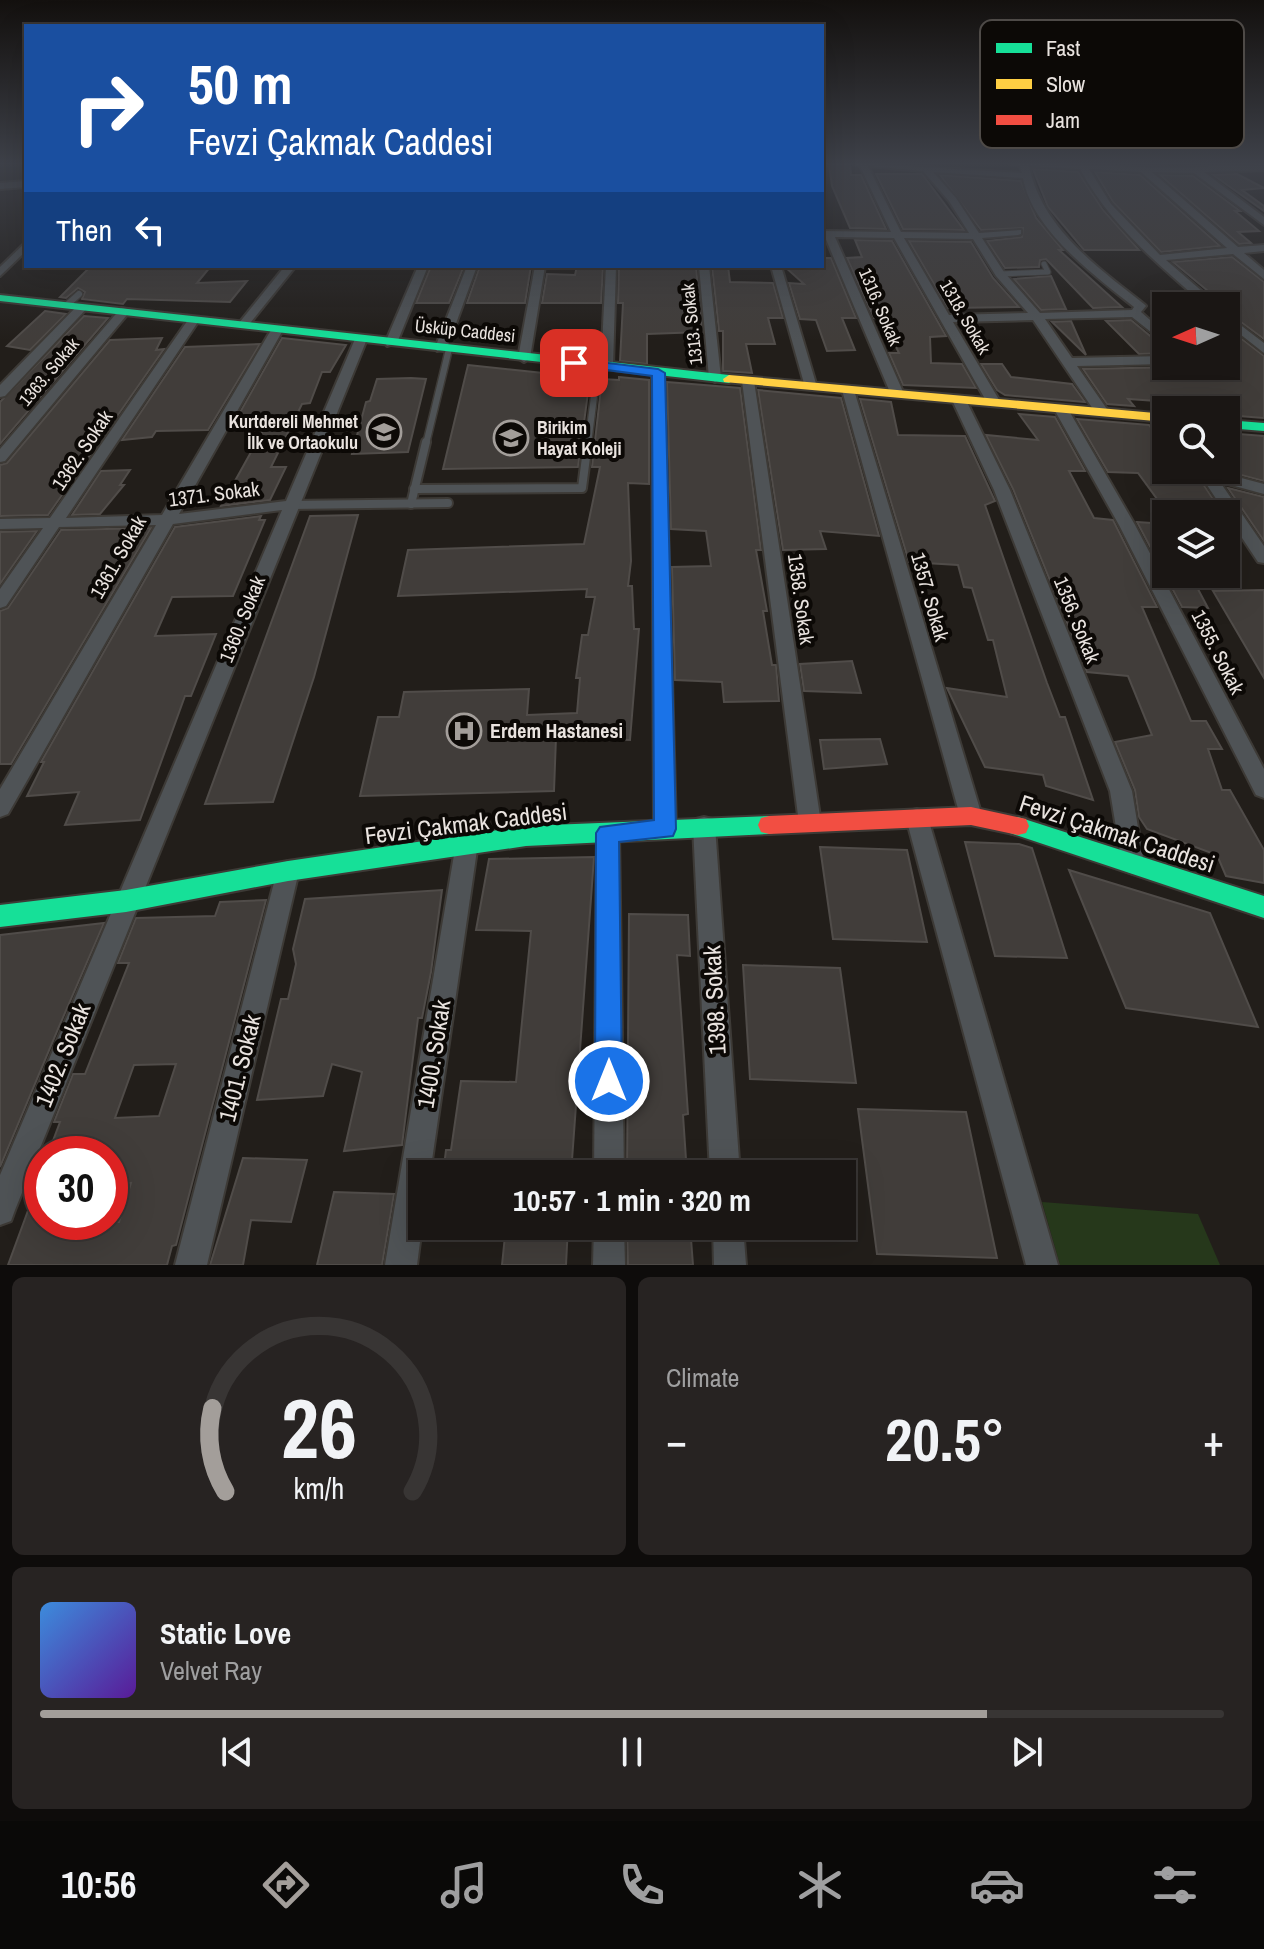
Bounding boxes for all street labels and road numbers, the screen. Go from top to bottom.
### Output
street label: 1316. Sokak [853,264,908,350]
street label: 1318. Sokak [934,275,997,359]
street label: 1313. Sokak [675,281,708,366]
street label: Üsküp Caddesi [414,313,517,348]
street label: 1363. Sokak [13,332,85,411]
street label: 1362. Sokak [45,404,119,495]
street label: 1371. Sokak [167,474,262,512]
street label: 1361. Sokak [83,510,152,603]
street label: 1357. Sokak [905,549,956,645]
street label: 1358. Sokak [782,552,821,647]
street label: 1360. Sokak [212,571,271,666]
street label: 1356. Sokak [1048,572,1107,668]
street label: 1355. Sokak [1186,605,1252,699]
street label: Fevzi Çakmak Caddesi [1016,786,1219,880]
street label: Fevzi Çakmak Caddesi [363,795,569,851]
street label: 1398. Sokak [695,944,733,1056]
street label: 1400. Sokak [409,997,457,1110]
street label: 1402. Sokak [27,998,97,1111]
street label: 1401. Sokak [210,1011,268,1125]

